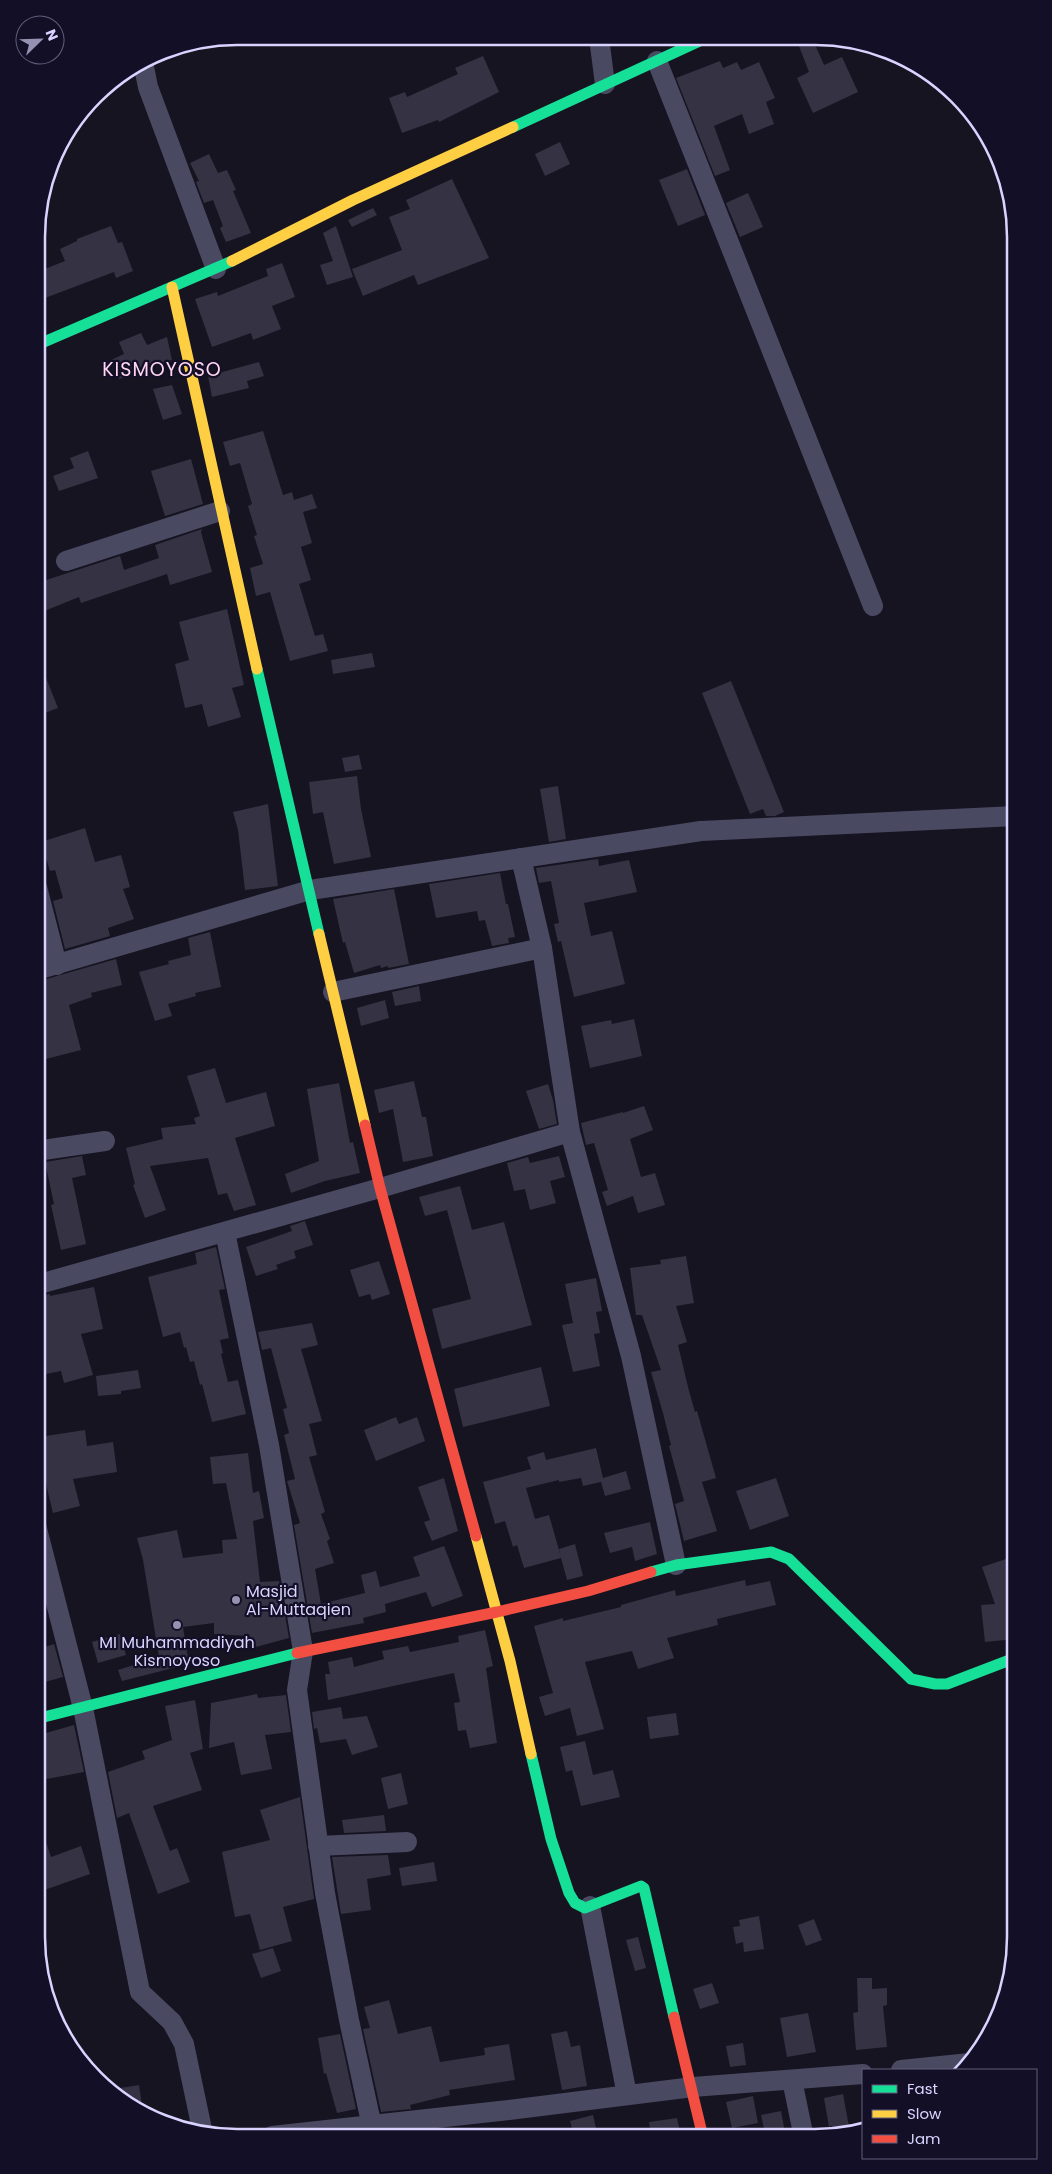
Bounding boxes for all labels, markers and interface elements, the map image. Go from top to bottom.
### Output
north arrow [15,15,65,65]
text: N [41,26,63,44]
district label: KISMOYOSO [102,356,222,383]
place label: Masjid Al-Muttaqien [246,1580,351,1621]
marker: Masjid Al-Muttaqien [230,1594,242,1606]
marker: MI Muhammadiyah Kismoyoso [171,1619,183,1631]
place label: MI Muhammadiyah Kismoyoso [99,1631,255,1672]
legend [862,2069,1037,2159]
text: Fast [907,2078,938,2099]
text: Slow [907,2103,942,2124]
text: Jam [907,2128,941,2149]

